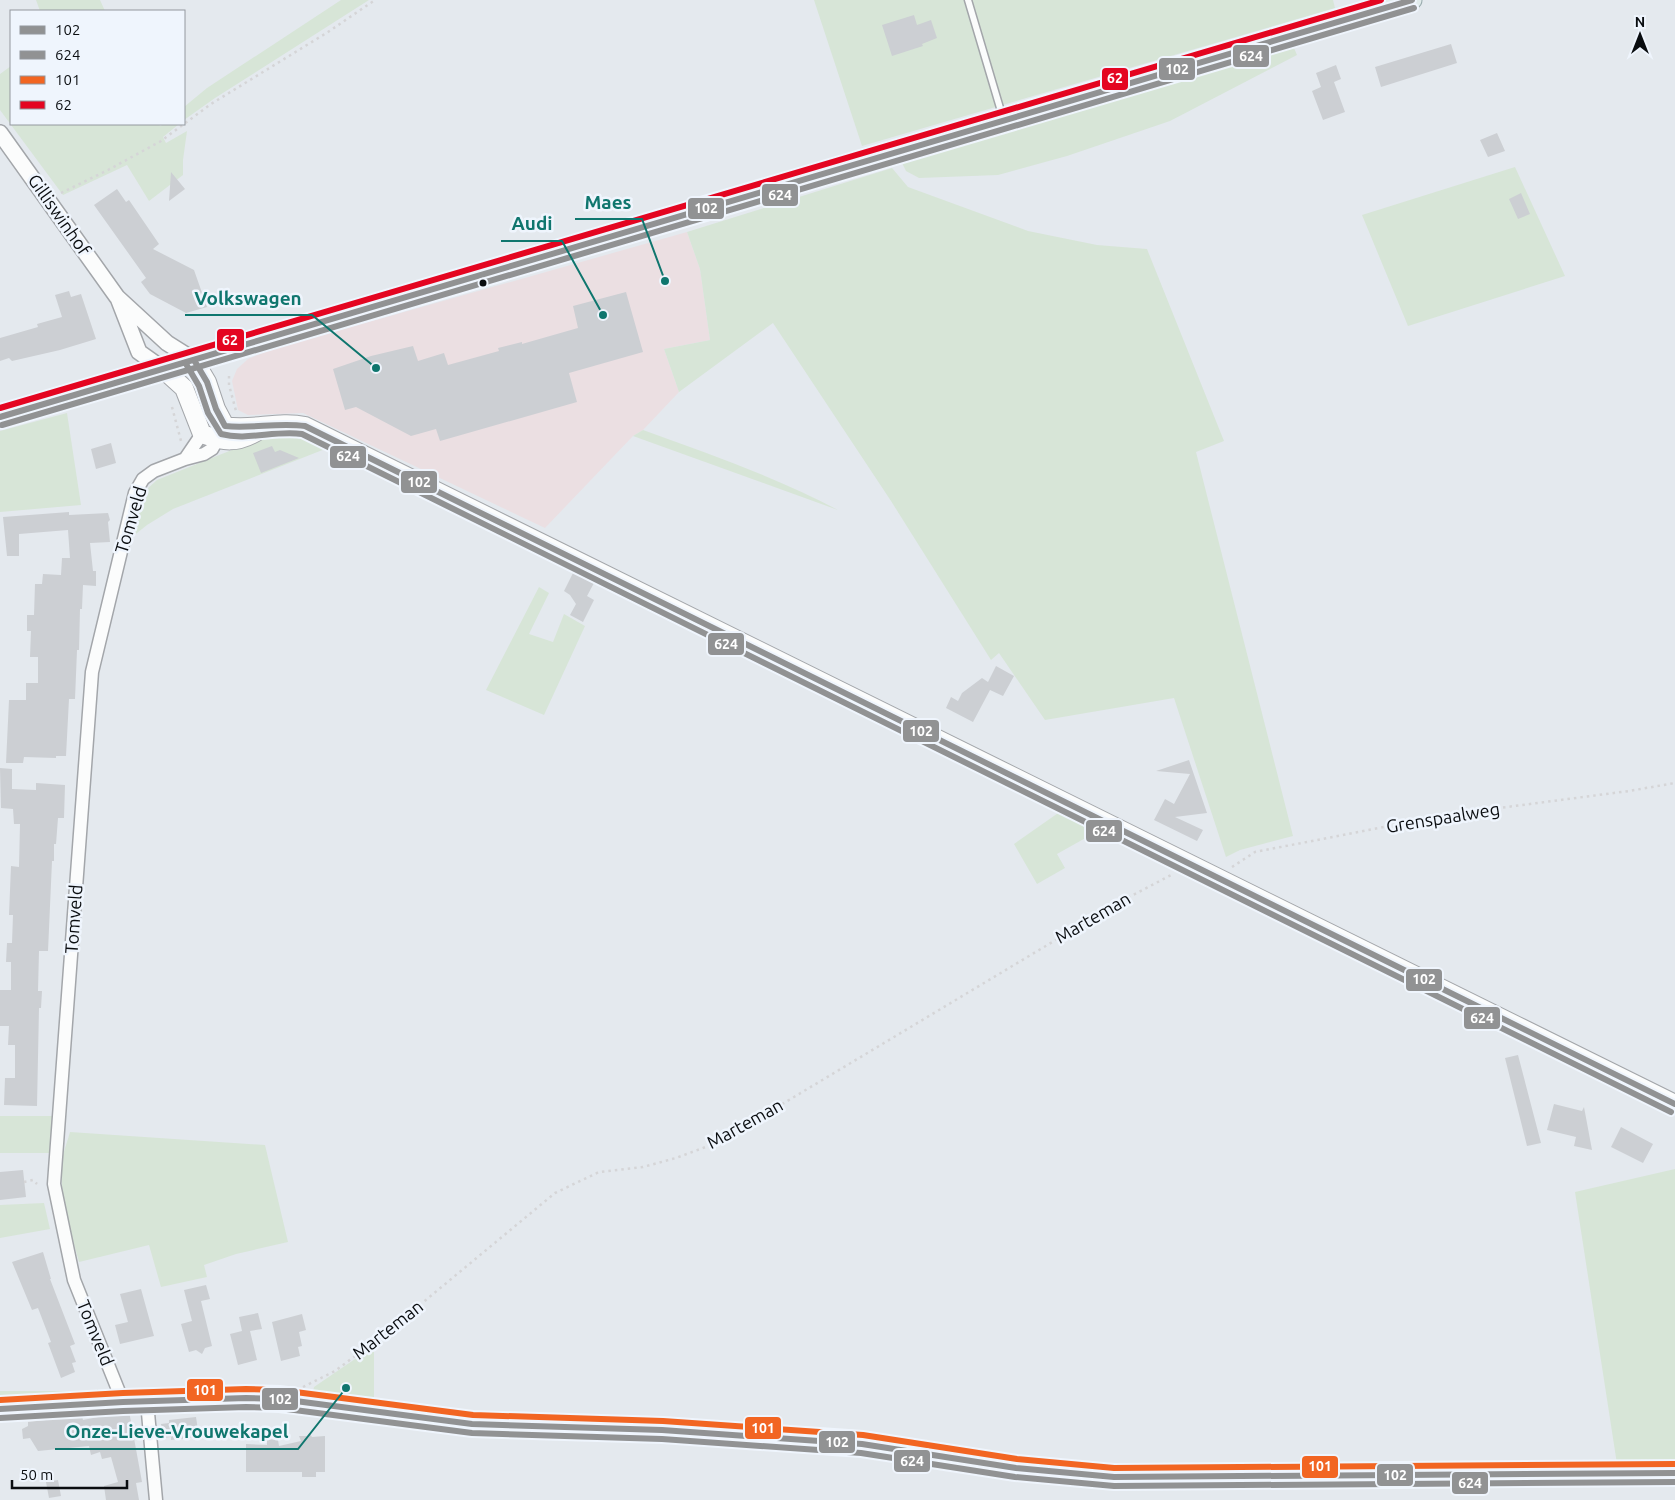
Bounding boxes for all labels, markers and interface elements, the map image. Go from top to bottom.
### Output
legend [10,10,185,125]
north arrow [1615,10,1665,60]
text: N [1635,14,1645,30]
text: 102 [55,21,80,38]
line badge: 624 [1232,44,1270,68]
text: 624 [55,46,80,63]
text: 624 [1239,48,1263,64]
line badge: 102 [1158,57,1196,81]
text: 102 [1165,61,1189,77]
line badge: 62 [1101,67,1129,91]
text: 62 [1107,70,1123,86]
text: 101 [55,71,80,88]
text: 62 [55,96,72,113]
street label: Gilliswinhof [25,170,95,259]
line badge: 624 [761,183,799,207]
callout: Maes [575,185,642,219]
text: 624 [768,187,792,203]
text: Maes [584,191,632,213]
line badge: 102 [687,197,725,220]
text: 102 [694,200,718,216]
callout: Audi [501,207,562,241]
text: Audi [511,212,553,234]
unlabelled marker [478,278,488,288]
callout: Volkswagen [185,281,312,315]
text: Volkswagen [194,287,302,309]
line badge: 62 [216,328,245,352]
text: 62 [222,332,238,348]
line badge: 624 [329,445,367,469]
text: 624 [336,448,360,464]
line badge: 102 [400,470,438,494]
text: 102 [407,474,431,490]
street label: Tomveld [110,484,150,556]
line badge: 624 [707,632,745,656]
text: 624 [714,636,738,652]
line badge: 102 [902,719,940,743]
text: 102 [909,723,933,739]
street label: Grenspaalweg [1385,798,1501,836]
line badge: 624 [1085,819,1123,843]
text: 624 [1092,823,1116,839]
street label: Tomveld [61,884,85,954]
street label: Marteman [1051,888,1134,947]
line badge: 102 [1405,968,1443,992]
text: 102 [1412,971,1436,987]
line badge: 624 [1463,1006,1501,1030]
text: 624 [1470,1010,1494,1026]
street label: Marteman [703,1094,786,1152]
street label: Marteman [348,1296,427,1363]
street label: Tomveld [74,1297,118,1368]
line badge: 101 [186,1378,224,1402]
text: 101 [193,1382,217,1398]
line badge: 102 [261,1387,299,1411]
text: 102 [268,1391,292,1407]
callout: Onze-Lieve-Vrouwekapel [55,1415,298,1449]
line badge: 101 [744,1416,782,1440]
text: Onze-Lieve-Vrouwekapel [65,1420,289,1442]
text: 101 [751,1420,775,1436]
line badge: 102 [818,1430,856,1454]
text: 102 [825,1434,849,1450]
line badge: 624 [893,1449,931,1473]
text: 624 [900,1453,924,1469]
line badge: 101 [1301,1455,1339,1479]
scale bar [12,1458,128,1490]
text: 101 [1308,1458,1332,1474]
line badge: 102 [1376,1463,1414,1487]
text: 50 m [20,1466,53,1483]
text: 102 [1383,1467,1407,1483]
line badge: 624 [1451,1471,1489,1495]
text: 624 [1458,1475,1482,1491]

